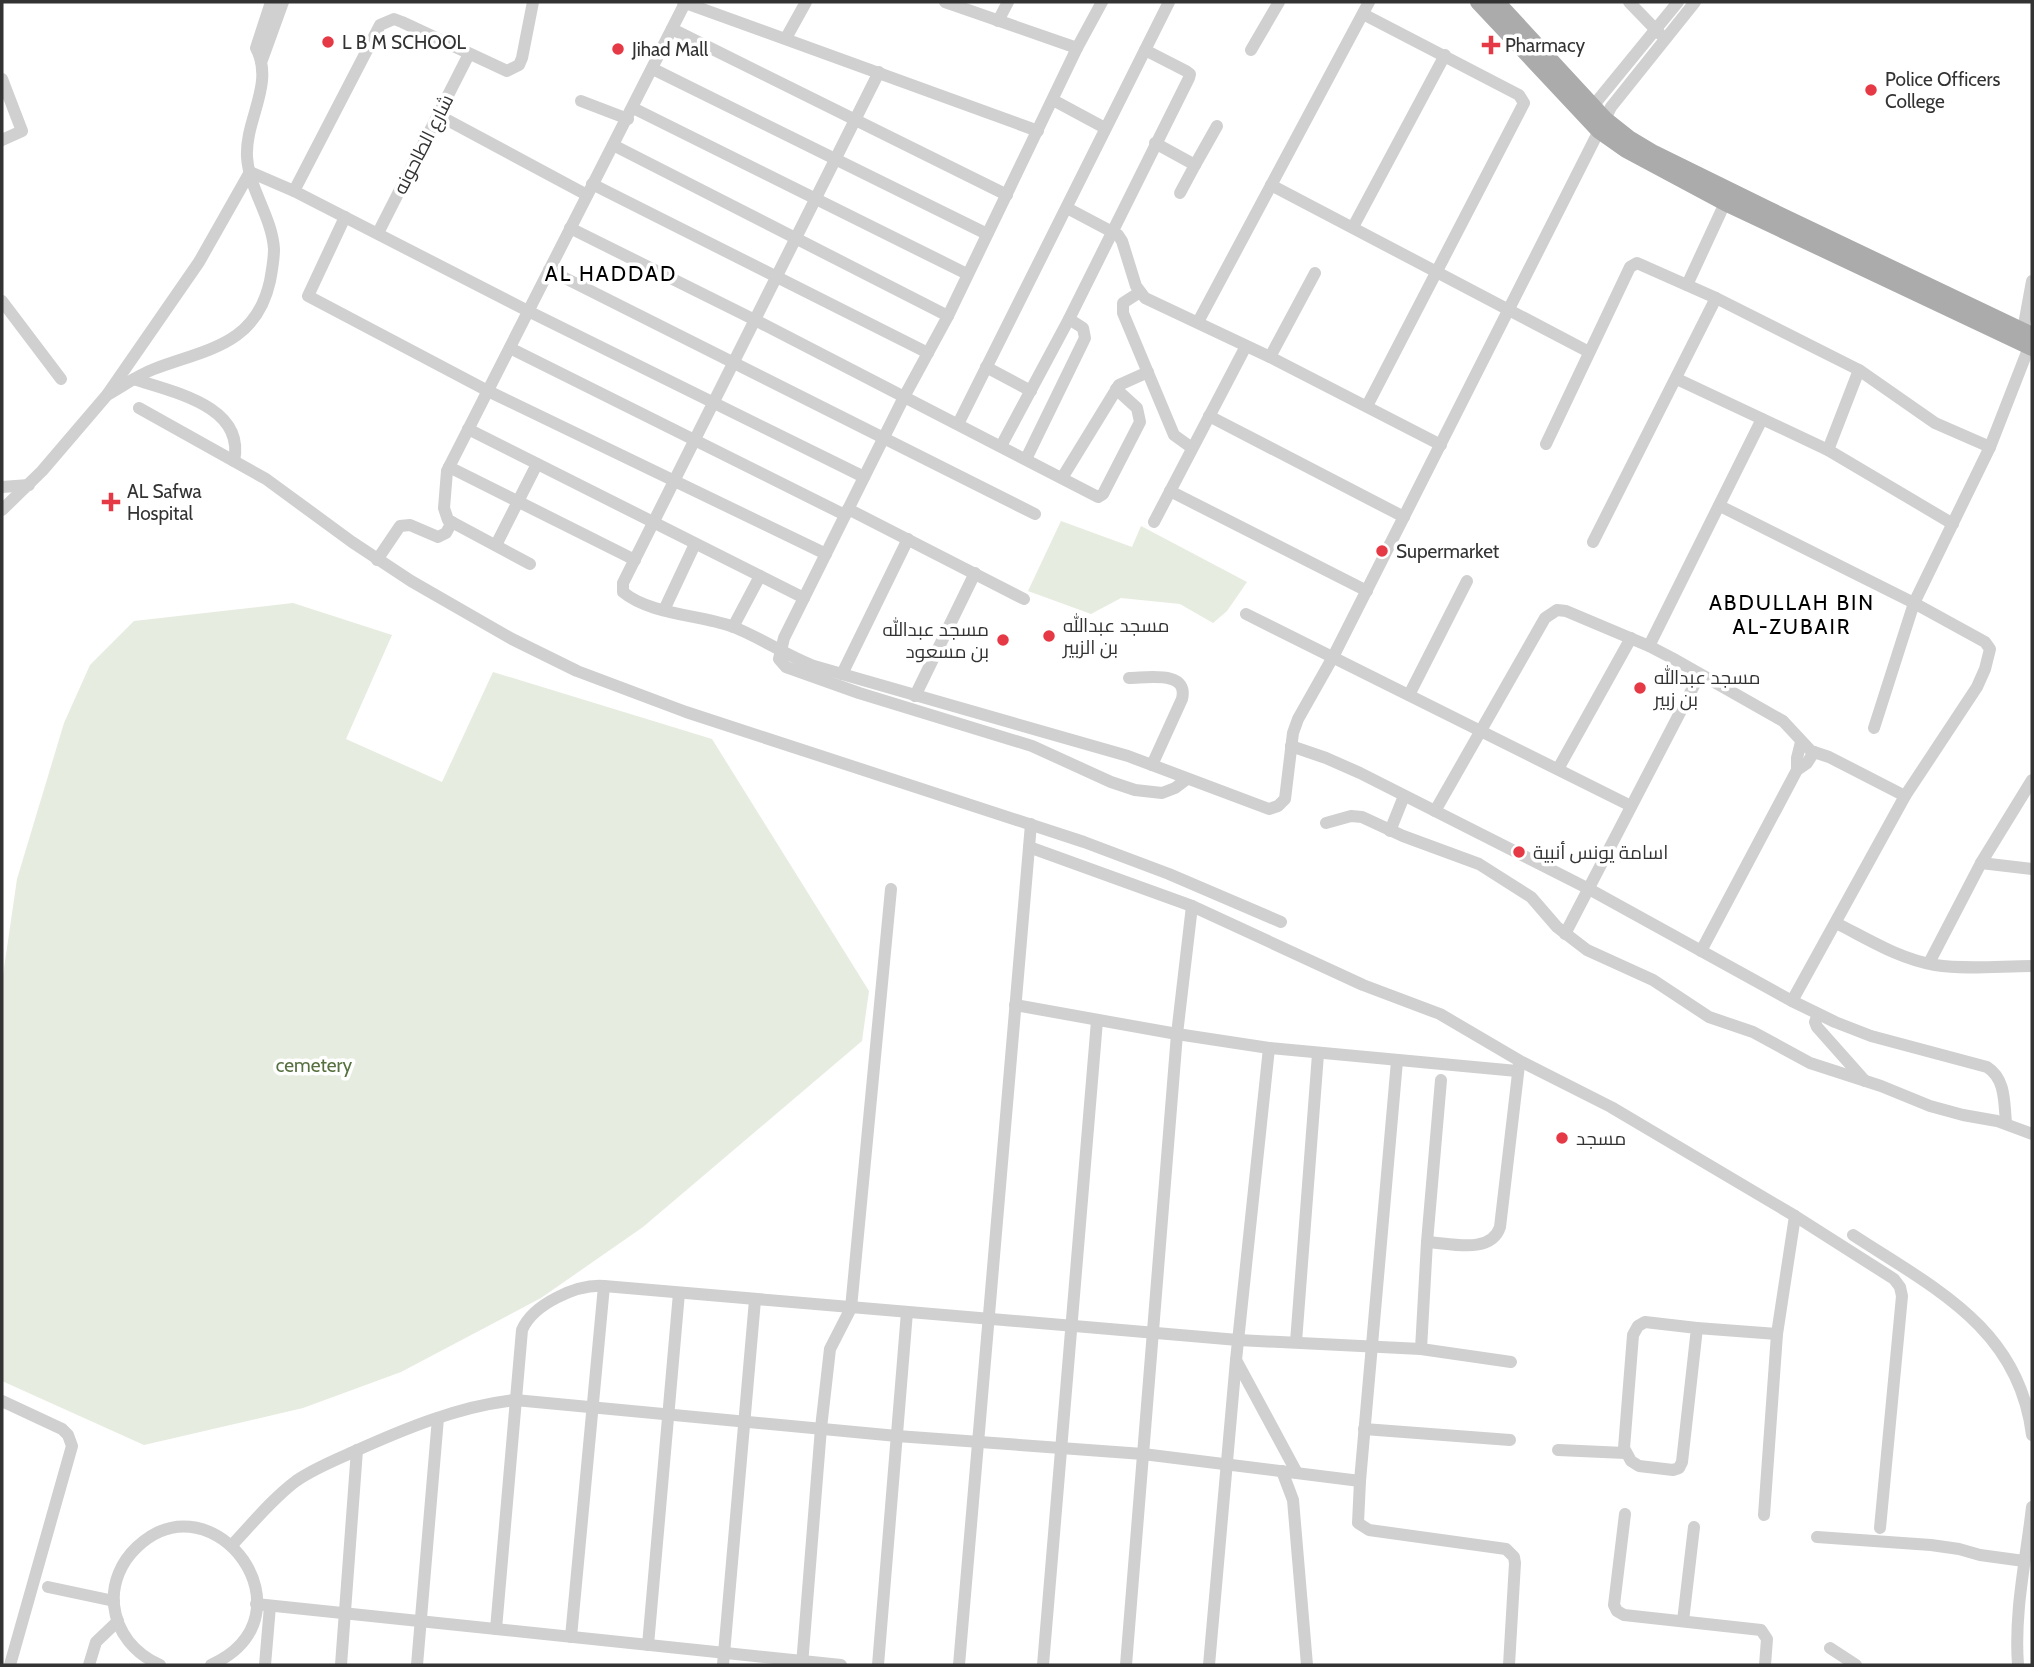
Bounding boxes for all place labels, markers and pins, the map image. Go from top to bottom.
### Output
place label: L B M SCHOOL [342,31,467,54]
marker: L B M SCHOOL [320,34,336,50]
place label: Pharmacy [1505,34,1586,57]
marker: Pharmacy [1483,37,1499,53]
place label: Jihad Mall [631,38,709,61]
marker: Jihad Mall [610,41,626,57]
place label: Police Officers College [1885,68,2000,113]
marker: Police Officers College [1863,82,1879,98]
place label: AL Safwa Hospital [127,480,202,525]
marker: AL Safwa Hospital [101,492,121,512]
place label: Supermarket [1396,540,1500,563]
marker: Supermarket [1374,543,1390,559]
place label: مسجد عبدالله بن الزبير [1062,613,1170,659]
place label: مسجد عبدالله بن مسعود [882,617,989,663]
marker: مسجد عبدالله بن الزبير [1041,628,1057,644]
marker: مسجد عبدالله بن مسعود [995,632,1011,648]
place label: مسجد عبدالله بن زبير [1653,665,1761,711]
marker: مسجد عبدالله بن زبير [1632,680,1648,696]
place label: اسامة يونس أنبية [1533,841,1668,864]
marker: اسامة يونس أنبية [1511,844,1527,860]
place label: مسجد [1576,1127,1626,1150]
marker: مسجد [1554,1130,1570,1146]

